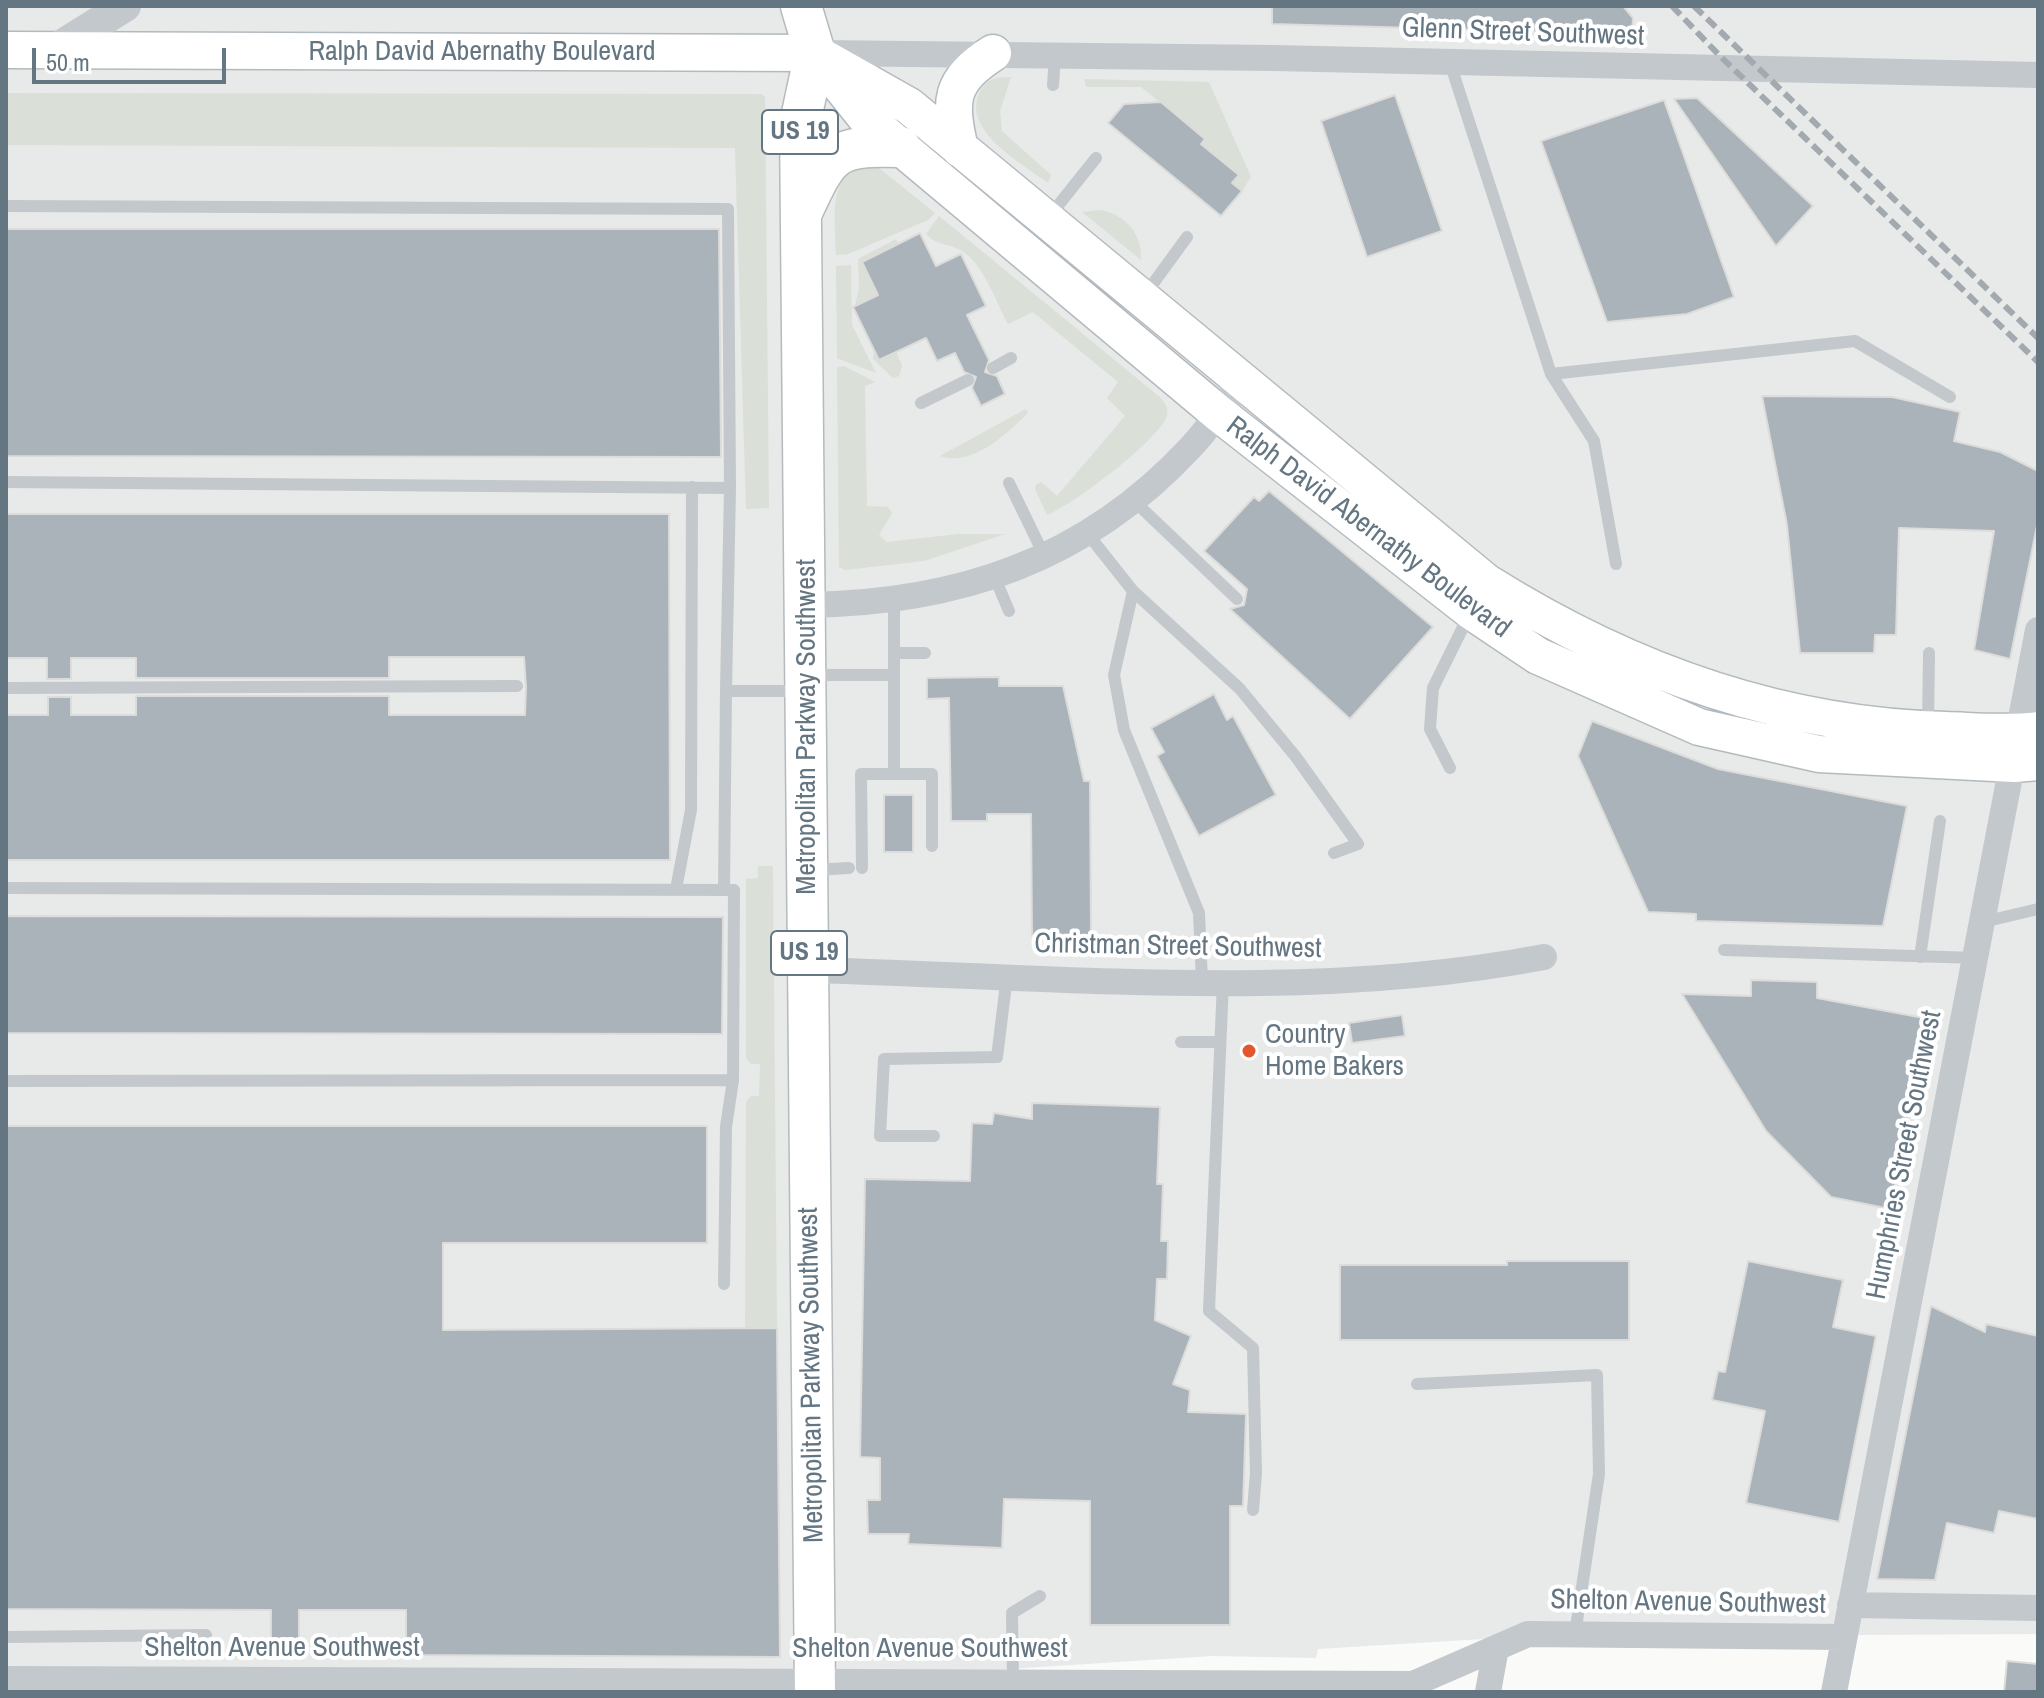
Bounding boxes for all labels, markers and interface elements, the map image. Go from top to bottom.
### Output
street label: Glenn Street Southwest [1401,12,1645,54]
scale bar [36,32,230,82]
street label: Ralph David Abernathy Boulevard [308,35,656,69]
text: 50 m [46,46,90,78]
road number: US 19 [762,110,838,154]
street label: Ralph David Abernathy Boulevard [1219,410,1517,646]
street label: Metropolitan Parkway Southwest [790,559,824,895]
street label: Christman Street Southwest [1034,928,1322,966]
road number: US 19 [771,931,847,975]
street label: Humphries Street Southwest [1861,1008,1949,1302]
place label: Country Home Bakers [1265,1018,1404,1084]
marker: Country Home Bakers [1240,1042,1258,1060]
street label: Metropolitan Parkway Southwest [792,1207,832,1543]
street label: Shelton Avenue Southwest [1550,1584,1826,1622]
street label: Shelton Avenue Southwest [144,1631,420,1665]
street label: Shelton Avenue Southwest [792,1632,1068,1666]

